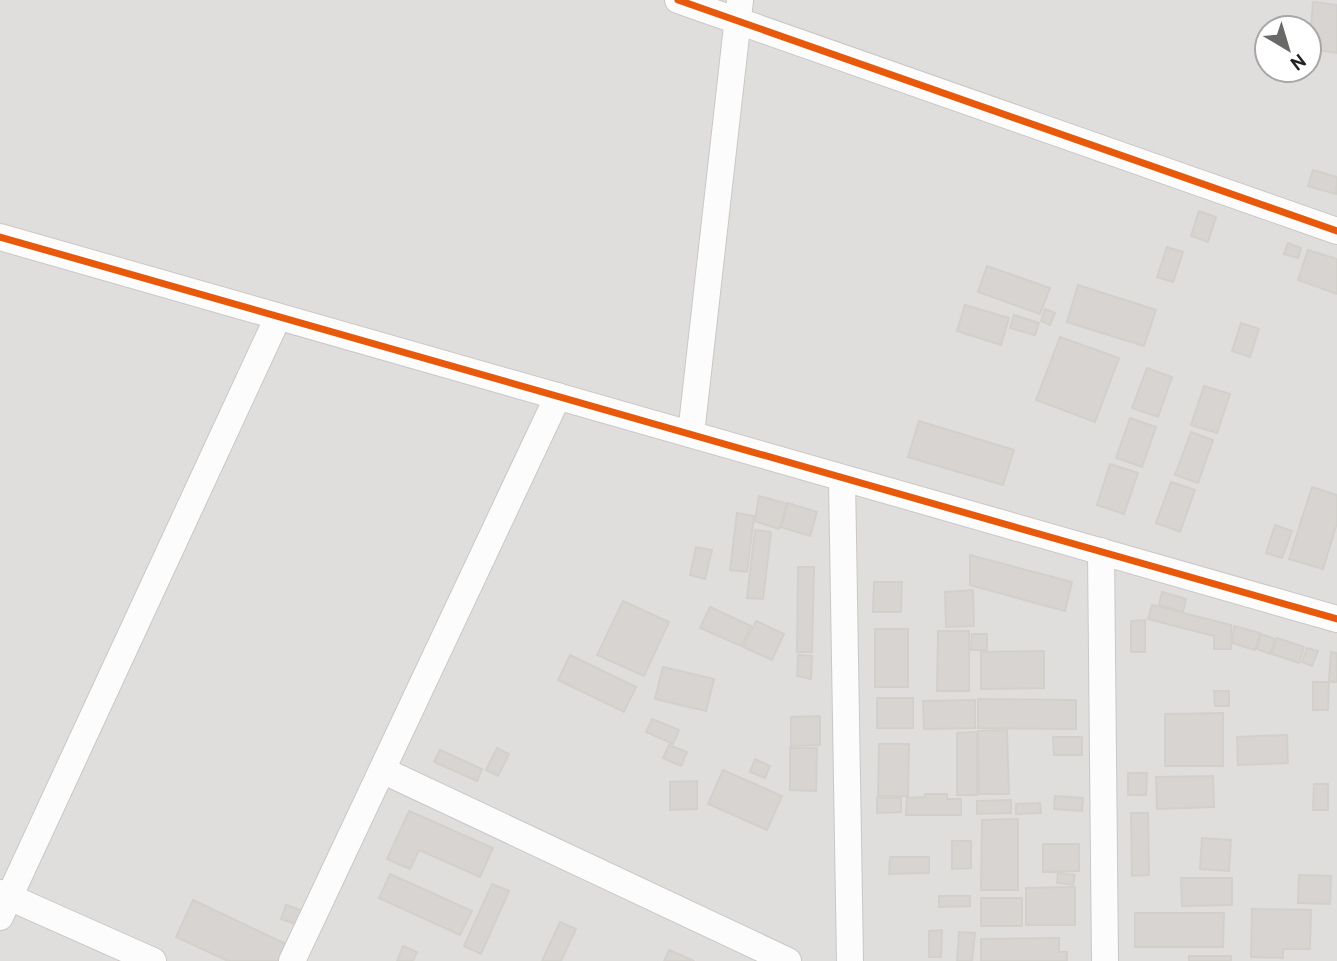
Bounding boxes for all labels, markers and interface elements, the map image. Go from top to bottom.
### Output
north arrow [1253,14,1323,84]
text: N [1284,47,1310,74]

